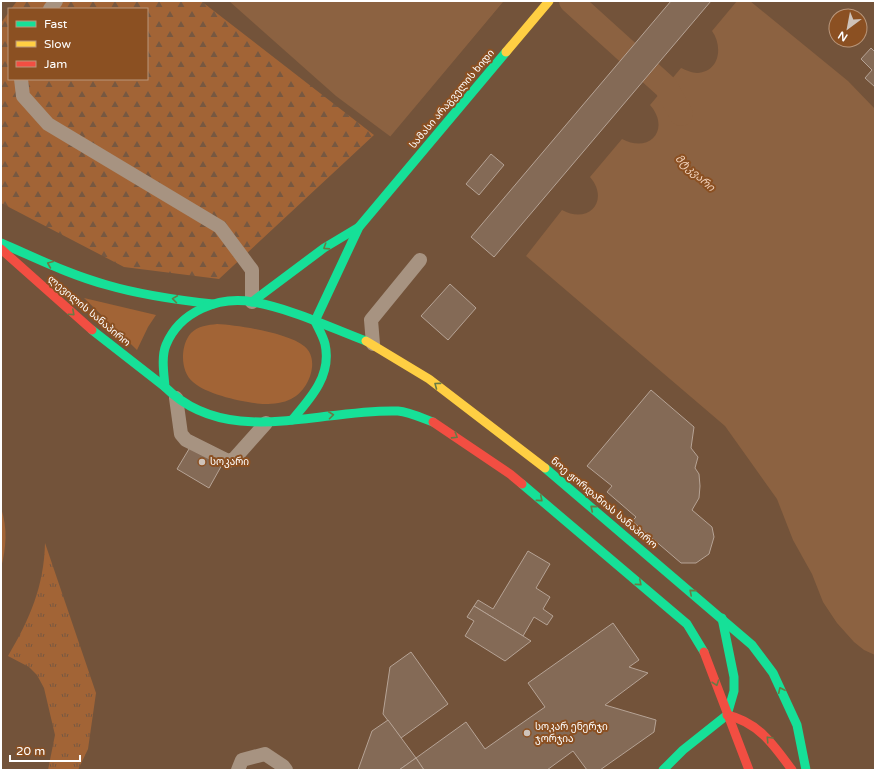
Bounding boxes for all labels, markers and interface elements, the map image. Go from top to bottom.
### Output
legend [8,8,148,80]
north arrow [828,8,868,48]
text: Fast [44,17,68,31]
text: N [836,28,850,44]
text: Slow [44,37,71,51]
street label: სამასი არაგველის ხიდი [407,47,497,151]
text: Jam [44,57,67,71]
water label: მტკვარი [673,152,718,195]
one-way arrow [323,242,330,250]
one-way arrow [47,261,55,269]
street label: ლევილის სანაპირო [45,273,133,349]
one-way arrow [172,295,178,304]
one-way arrow [67,308,75,315]
one-way arrow [435,383,442,390]
one-way arrow [328,411,334,420]
one-way arrow [451,431,458,439]
street label: ნოე ჟორდანიას სანაპირო [548,455,660,551]
place label: სოკარი [210,456,249,468]
marker: სოკარი [197,457,207,467]
one-way arrow [535,494,542,501]
one-way arrow [591,505,598,512]
one-way arrow [634,579,641,586]
one-way arrow [689,590,697,597]
one-way arrow [711,680,720,687]
one-way arrow [778,686,786,694]
place label: სოკარ ენერჯი ჯორჯია [535,721,608,745]
marker: სოკარ ენერჯი ჯორჯია [522,728,532,738]
one-way arrow [766,736,774,744]
scale bar [10,737,80,763]
text: 20 m [16,744,45,758]

